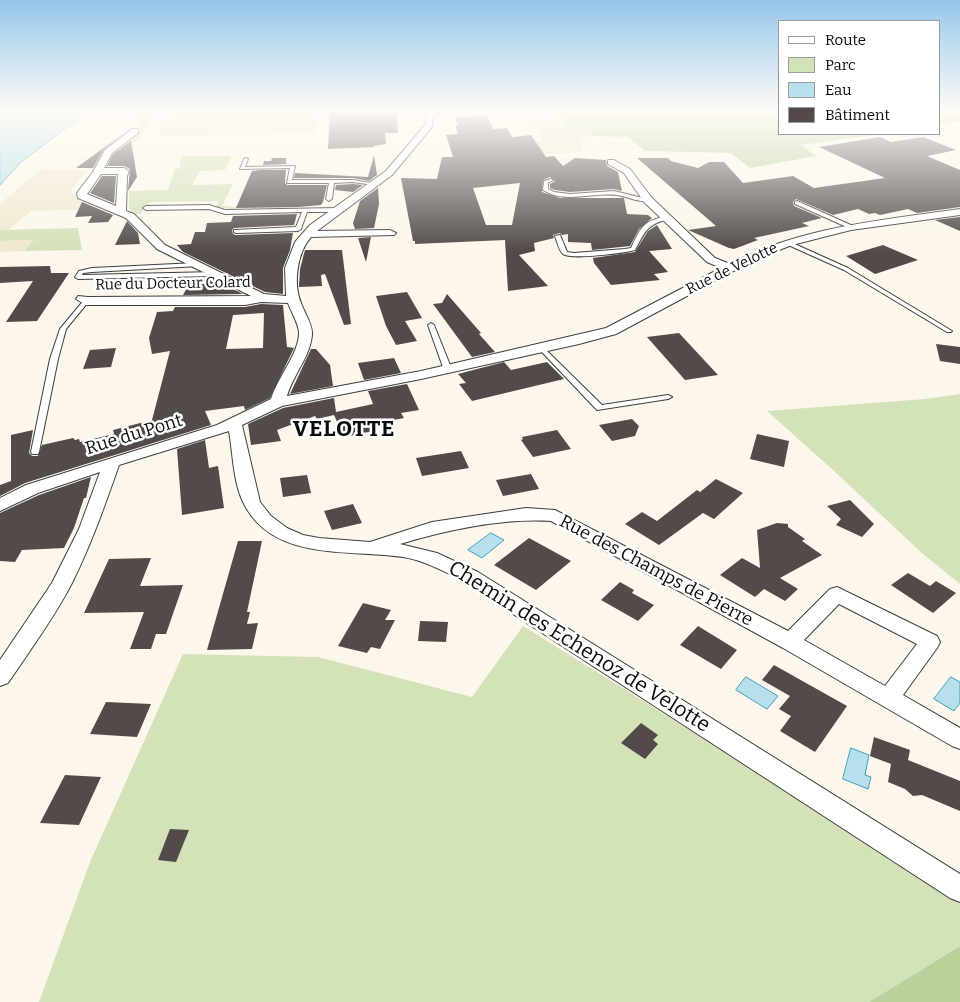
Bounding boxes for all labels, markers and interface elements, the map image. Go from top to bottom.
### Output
legend [778,20,940,135]
text: Route [825,31,866,49]
text: Parc [825,56,856,74]
text: Eau [825,81,852,99]
text: Bâtiment [825,106,890,124]
street label: Rue de Velotte [683,239,781,299]
street label: Rue du Docteur Colard [95,274,251,294]
street label: Rue du Pont [83,410,185,460]
district label: VELOTTE [292,417,396,443]
street label: Rue des Champs de Pierre [556,511,756,631]
street label: Chemin des Echenoz de Velotte [443,556,715,738]

